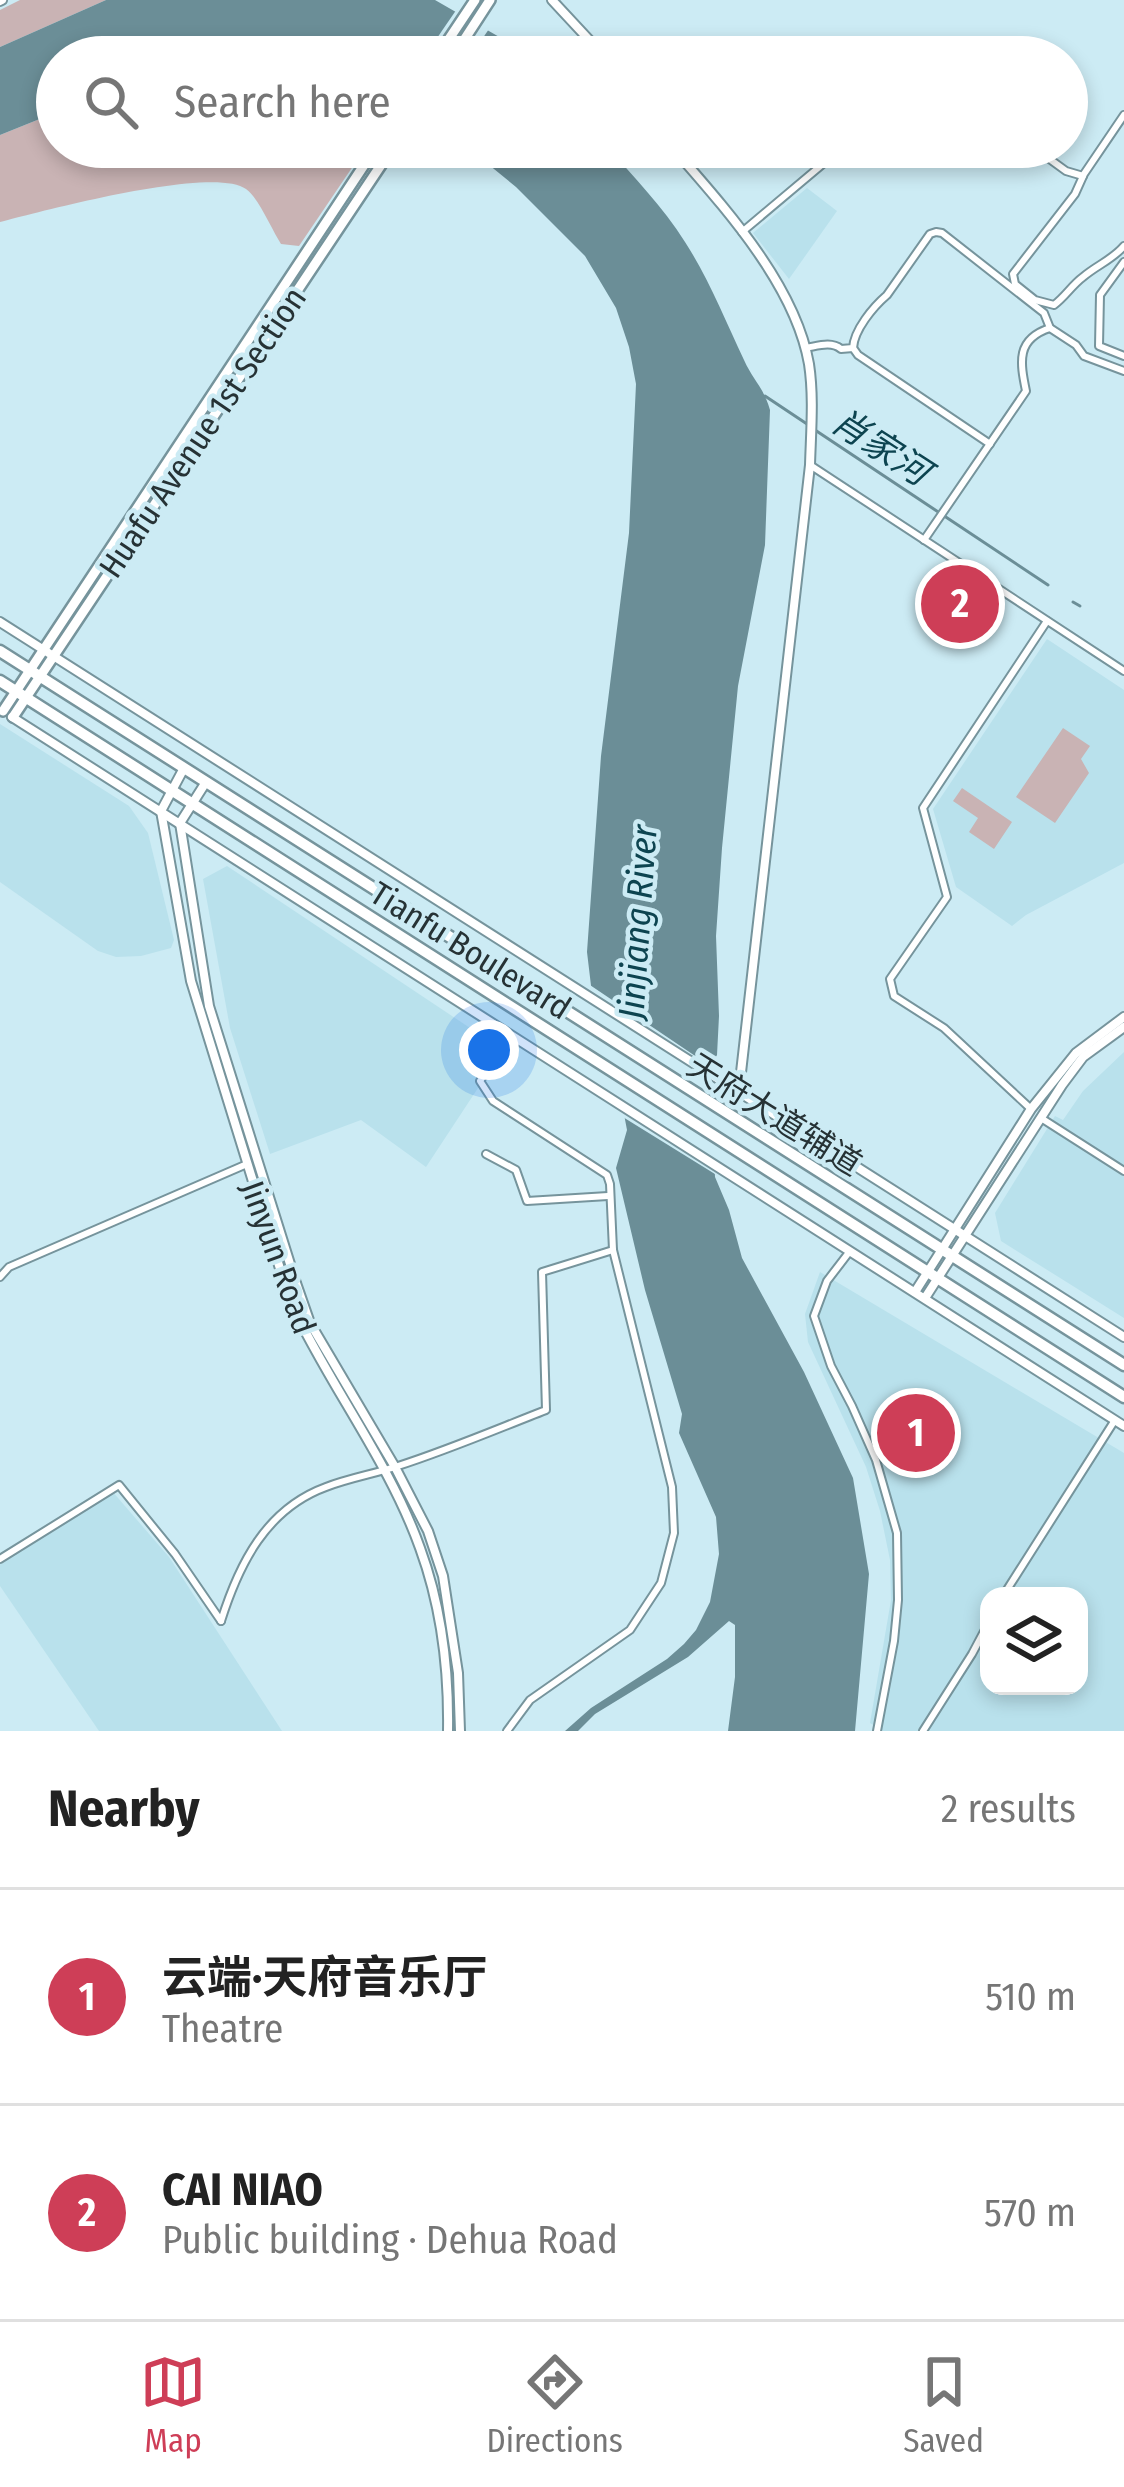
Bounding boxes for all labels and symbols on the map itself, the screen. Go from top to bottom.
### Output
street label: Huafu Avenue 1st Section [91,280,315,585]
water label: 肖家河 [823,399,943,498]
pin: 2 [921,559,999,649]
water label: Jinjiang River [609,822,667,1023]
street label: Tianfu Boulevard [363,873,578,1028]
your location [459,1020,519,1080]
street label: 天府大道辅道 [680,1045,869,1184]
street label: Jinyun Road [232,1175,324,1339]
pin: 1 [877,1388,955,1478]

